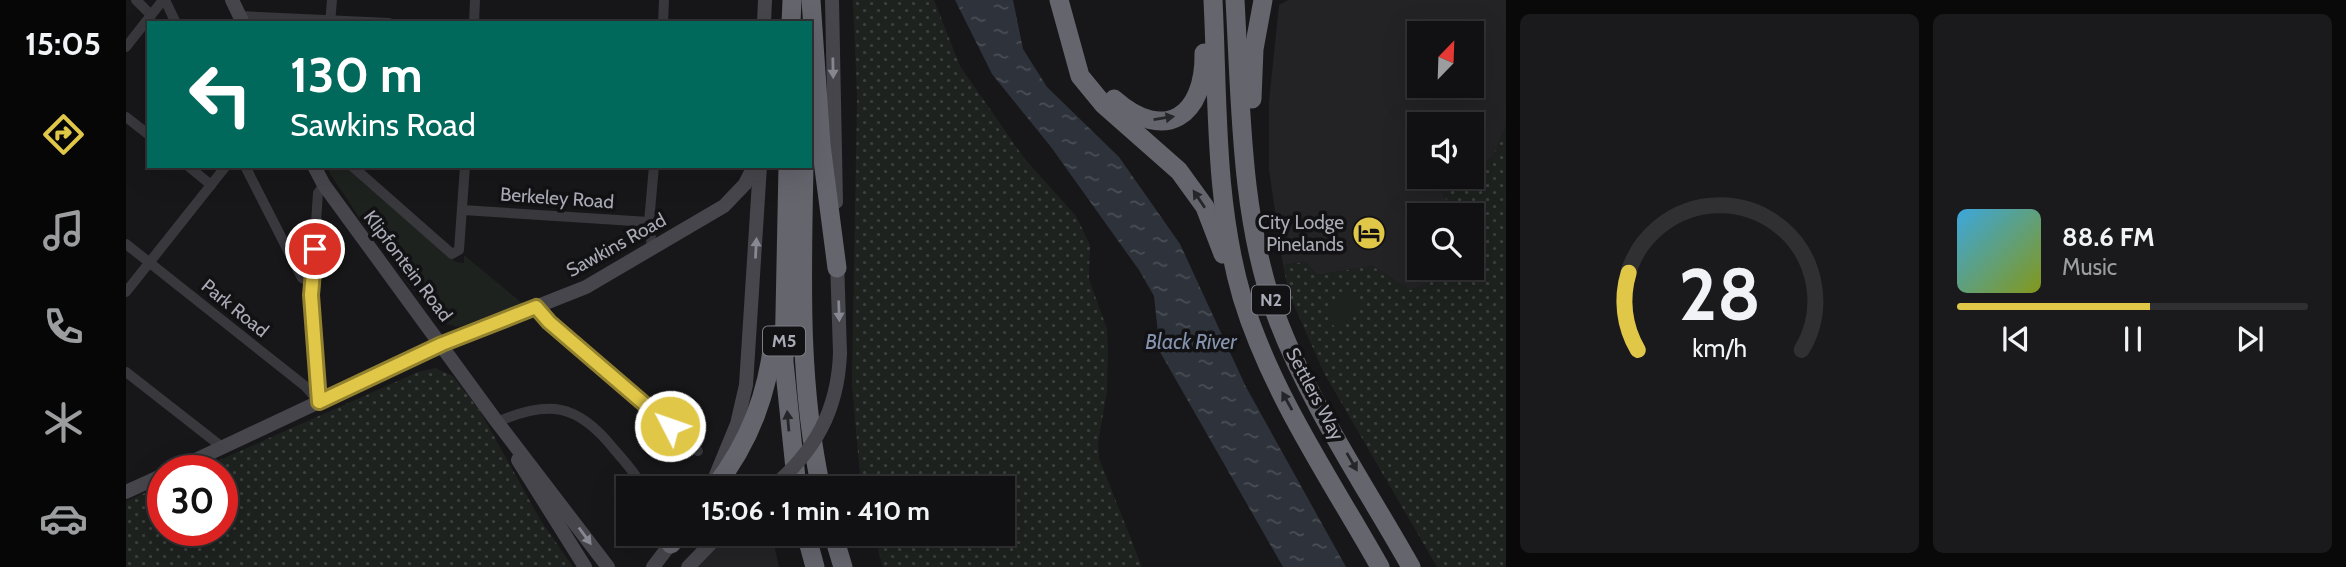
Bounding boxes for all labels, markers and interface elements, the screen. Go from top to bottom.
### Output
north arrow [1407,21,1484,98]
map controls [1407,21,1484,280]
text: 15:05 [25,24,101,63]
text: 130 m [290,45,423,104]
icon: left [175,49,266,140]
one-way arrow [827,57,839,79]
text: Sawkins Road [290,105,476,144]
icon: directions [39,110,88,159]
one-way arrow [1153,112,1175,123]
button: sound [1407,112,1484,189]
street label: Berkeley Road [499,183,615,213]
one-way arrow [1192,190,1206,208]
button: search [1407,203,1484,280]
icon: music [39,206,88,255]
street label: Klipfontein Road [359,206,457,326]
street label: Sawkins Road [562,208,670,282]
place label: City Lodge Pinelands [1258,211,1344,256]
hotel icon: City Lodge Pinelands [1350,214,1388,252]
pin [285,219,345,279]
text: 88.6 FM [2062,221,2155,253]
icon: arrive [296,230,334,268]
one-way arrow [750,236,761,258]
text: 28 [1678,250,1761,338]
text: Music [2062,253,2117,281]
street label: Park Road [197,274,273,342]
road number: N2 [1252,286,1290,314]
one-way arrow [833,300,844,322]
icon: phone [39,302,88,351]
icon: previous [1997,320,2035,358]
icon: pause [2114,320,2152,358]
icon: next [2231,320,2269,358]
road number: M5 [763,326,805,356]
water label: Black River [1145,329,1238,354]
text: km/h [1692,332,1747,362]
street label: Settlers Way [1281,344,1349,445]
position arrow [633,389,707,463]
one-way arrow [1281,391,1293,410]
icon: climate [39,398,88,447]
one-way arrow [782,409,793,431]
one-way arrow [1346,453,1358,472]
speed limit sign: 30 [147,455,238,546]
icon: car [39,494,88,543]
text: 15:06 · 1 min · 410 m [701,495,930,527]
one-way arrow [578,527,592,545]

